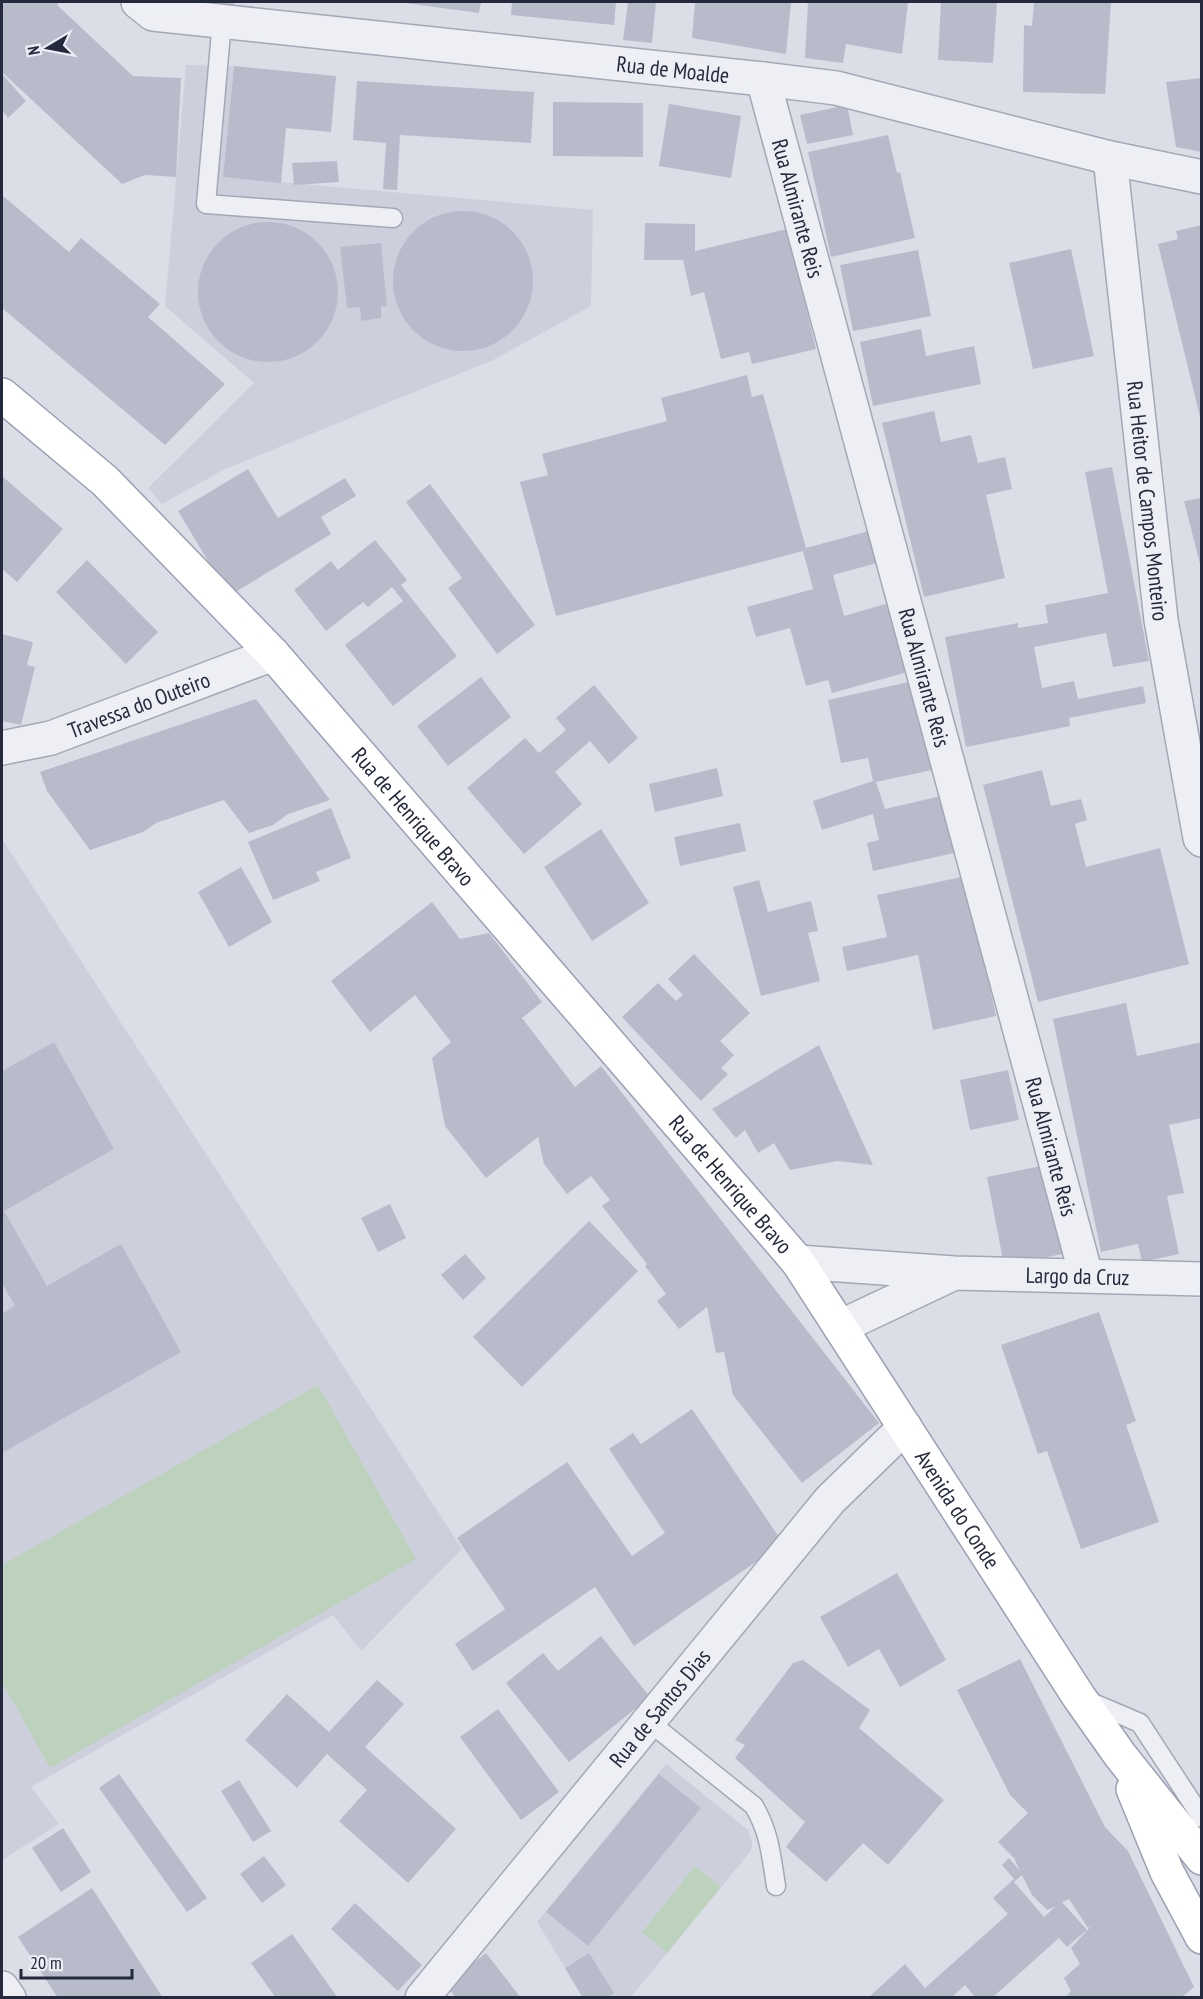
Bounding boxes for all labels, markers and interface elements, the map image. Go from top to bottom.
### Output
north arrow [18,18,78,78]
text: N [23,45,44,57]
street label: Rua de Moalde [615,49,731,89]
street label: Rua Almirante Reis [766,136,830,281]
street label: Rua Heitor de Campos Monteiro [1121,379,1175,622]
street label: Rua Almirante Reis [893,605,957,750]
street label: Travessa do Outeiro [64,665,214,744]
street label: Rua de Henrique Bravo [346,741,481,892]
street label: Rua Almirante Reis [1019,1074,1084,1219]
street label: Rua de Henrique Bravo [663,1109,799,1259]
street label: Largo da Cruz [1025,1261,1130,1291]
street label: Avenida do Conde [909,1445,1006,1574]
street label: Rua de Santos Dias [603,1643,716,1773]
scale bar [21,1942,132,1980]
text: 20 m [30,1951,62,1974]

